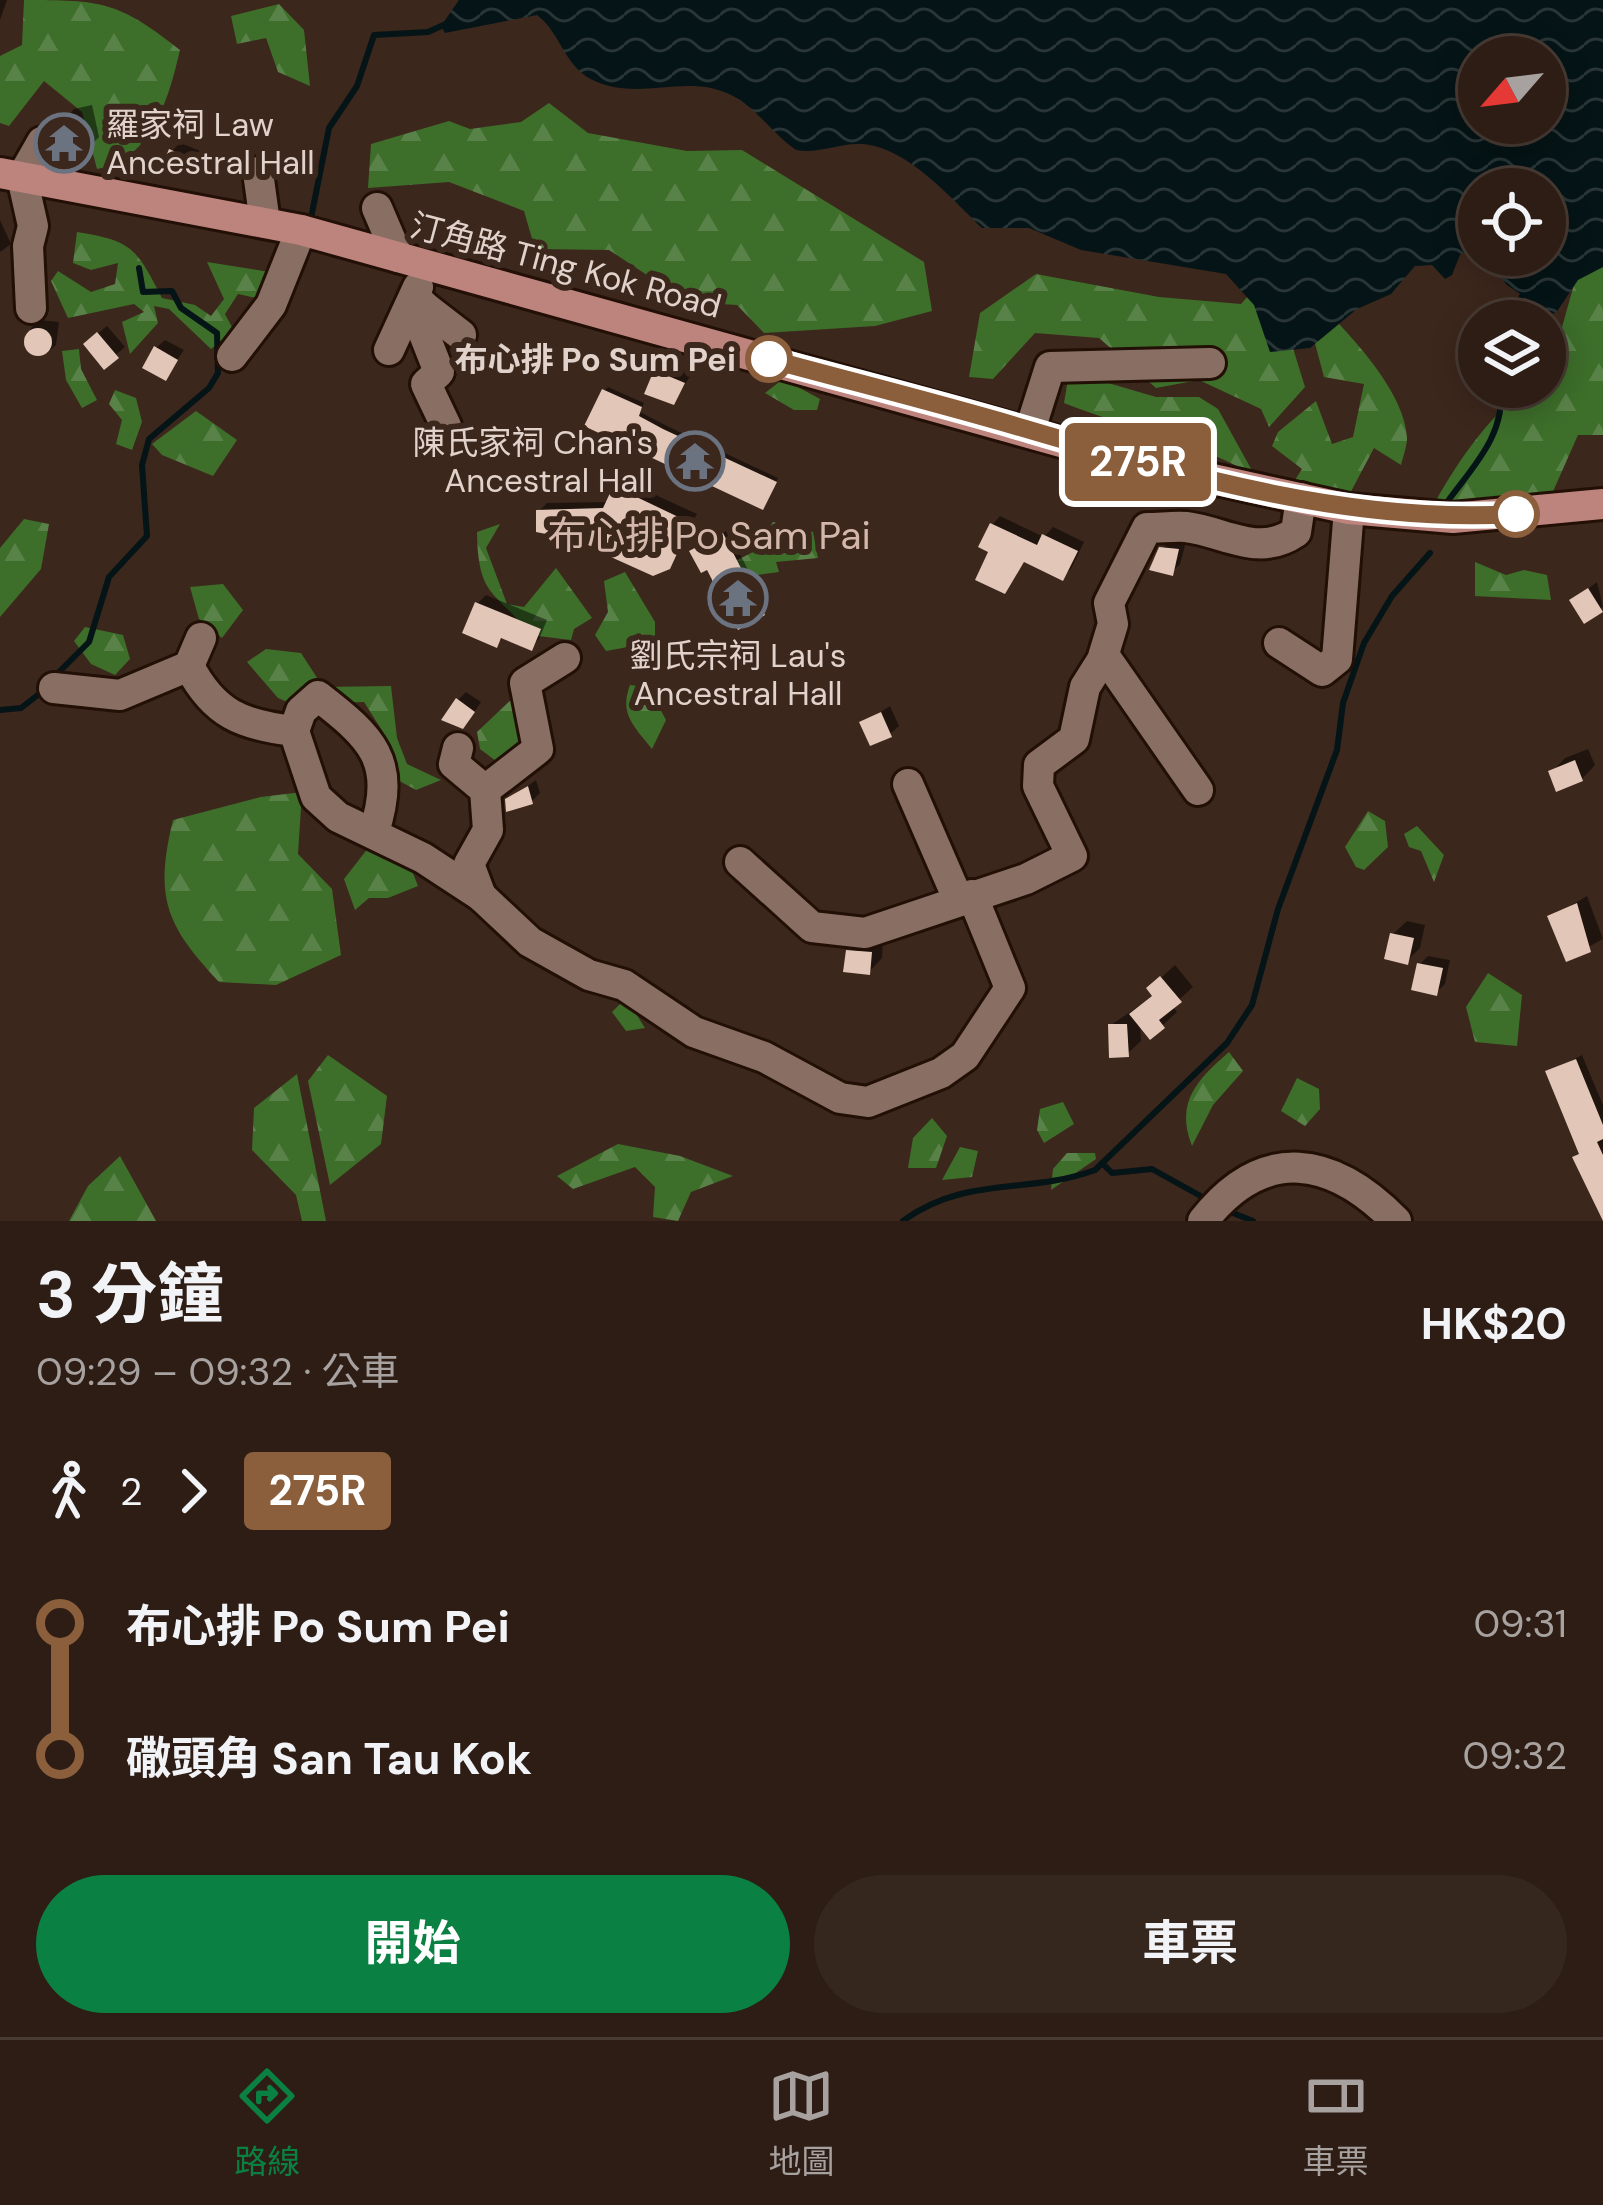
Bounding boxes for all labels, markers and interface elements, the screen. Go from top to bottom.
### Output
north arrow [1458,36,1566,144]
map controls [1458,36,1566,408]
place label: 羅家祠 Law Ancestral Hall [106,103,315,184]
temple icon: 羅家祠 Law Ancestral Hall [33,112,95,174]
button: locate [1458,168,1566,276]
street label: 汀角路 Ting Kok Road [406,203,726,328]
button: layers [1458,300,1566,408]
marker: 布心排 Po Sum Pei [747,337,791,381]
place label: 布心排 Po Sum Pei [455,338,736,381]
place label: 陳氏家祠 Chan's Ancestral Hall [413,421,653,502]
line badge: 275R [1054,423,1222,501]
temple icon: 陳氏家祠 Chan's Ancestral Hall [664,430,726,492]
text: 275R [1089,434,1187,489]
unlabelled marker [1494,492,1538,536]
district label: 布心排 Po Sam Pai [547,510,871,561]
temple icon: 劉氏宗祠 Lau's Ancestral Hall [707,567,769,629]
place label: 劉氏宗祠 Lau's Ancestral Hall [630,634,846,715]
text: 3 分鐘 [36,1252,223,1337]
text: HK$20 [1421,1294,1567,1353]
text: 09:29 – 09:32 · 公車 [36,1346,399,1397]
icon: walk [36,1458,102,1524]
icon: forward [160,1458,226,1524]
text: 275R [268,1463,367,1518]
text: 2 [120,1466,142,1517]
text: 布心排 Po Sum Pei [126,1597,510,1656]
text: 09:31 [1473,1598,1567,1649]
text: 䃟頭角 San Tau Kok [126,1729,532,1788]
text: 09:32 [1462,1730,1567,1781]
button: 開始 [36,1875,790,2013]
button: 車票 [814,1875,1567,2013]
tab: 路線 [234,2063,300,2183]
tab: 地圖 [768,2063,834,2183]
tab: 車票 [1303,2063,1369,2183]

